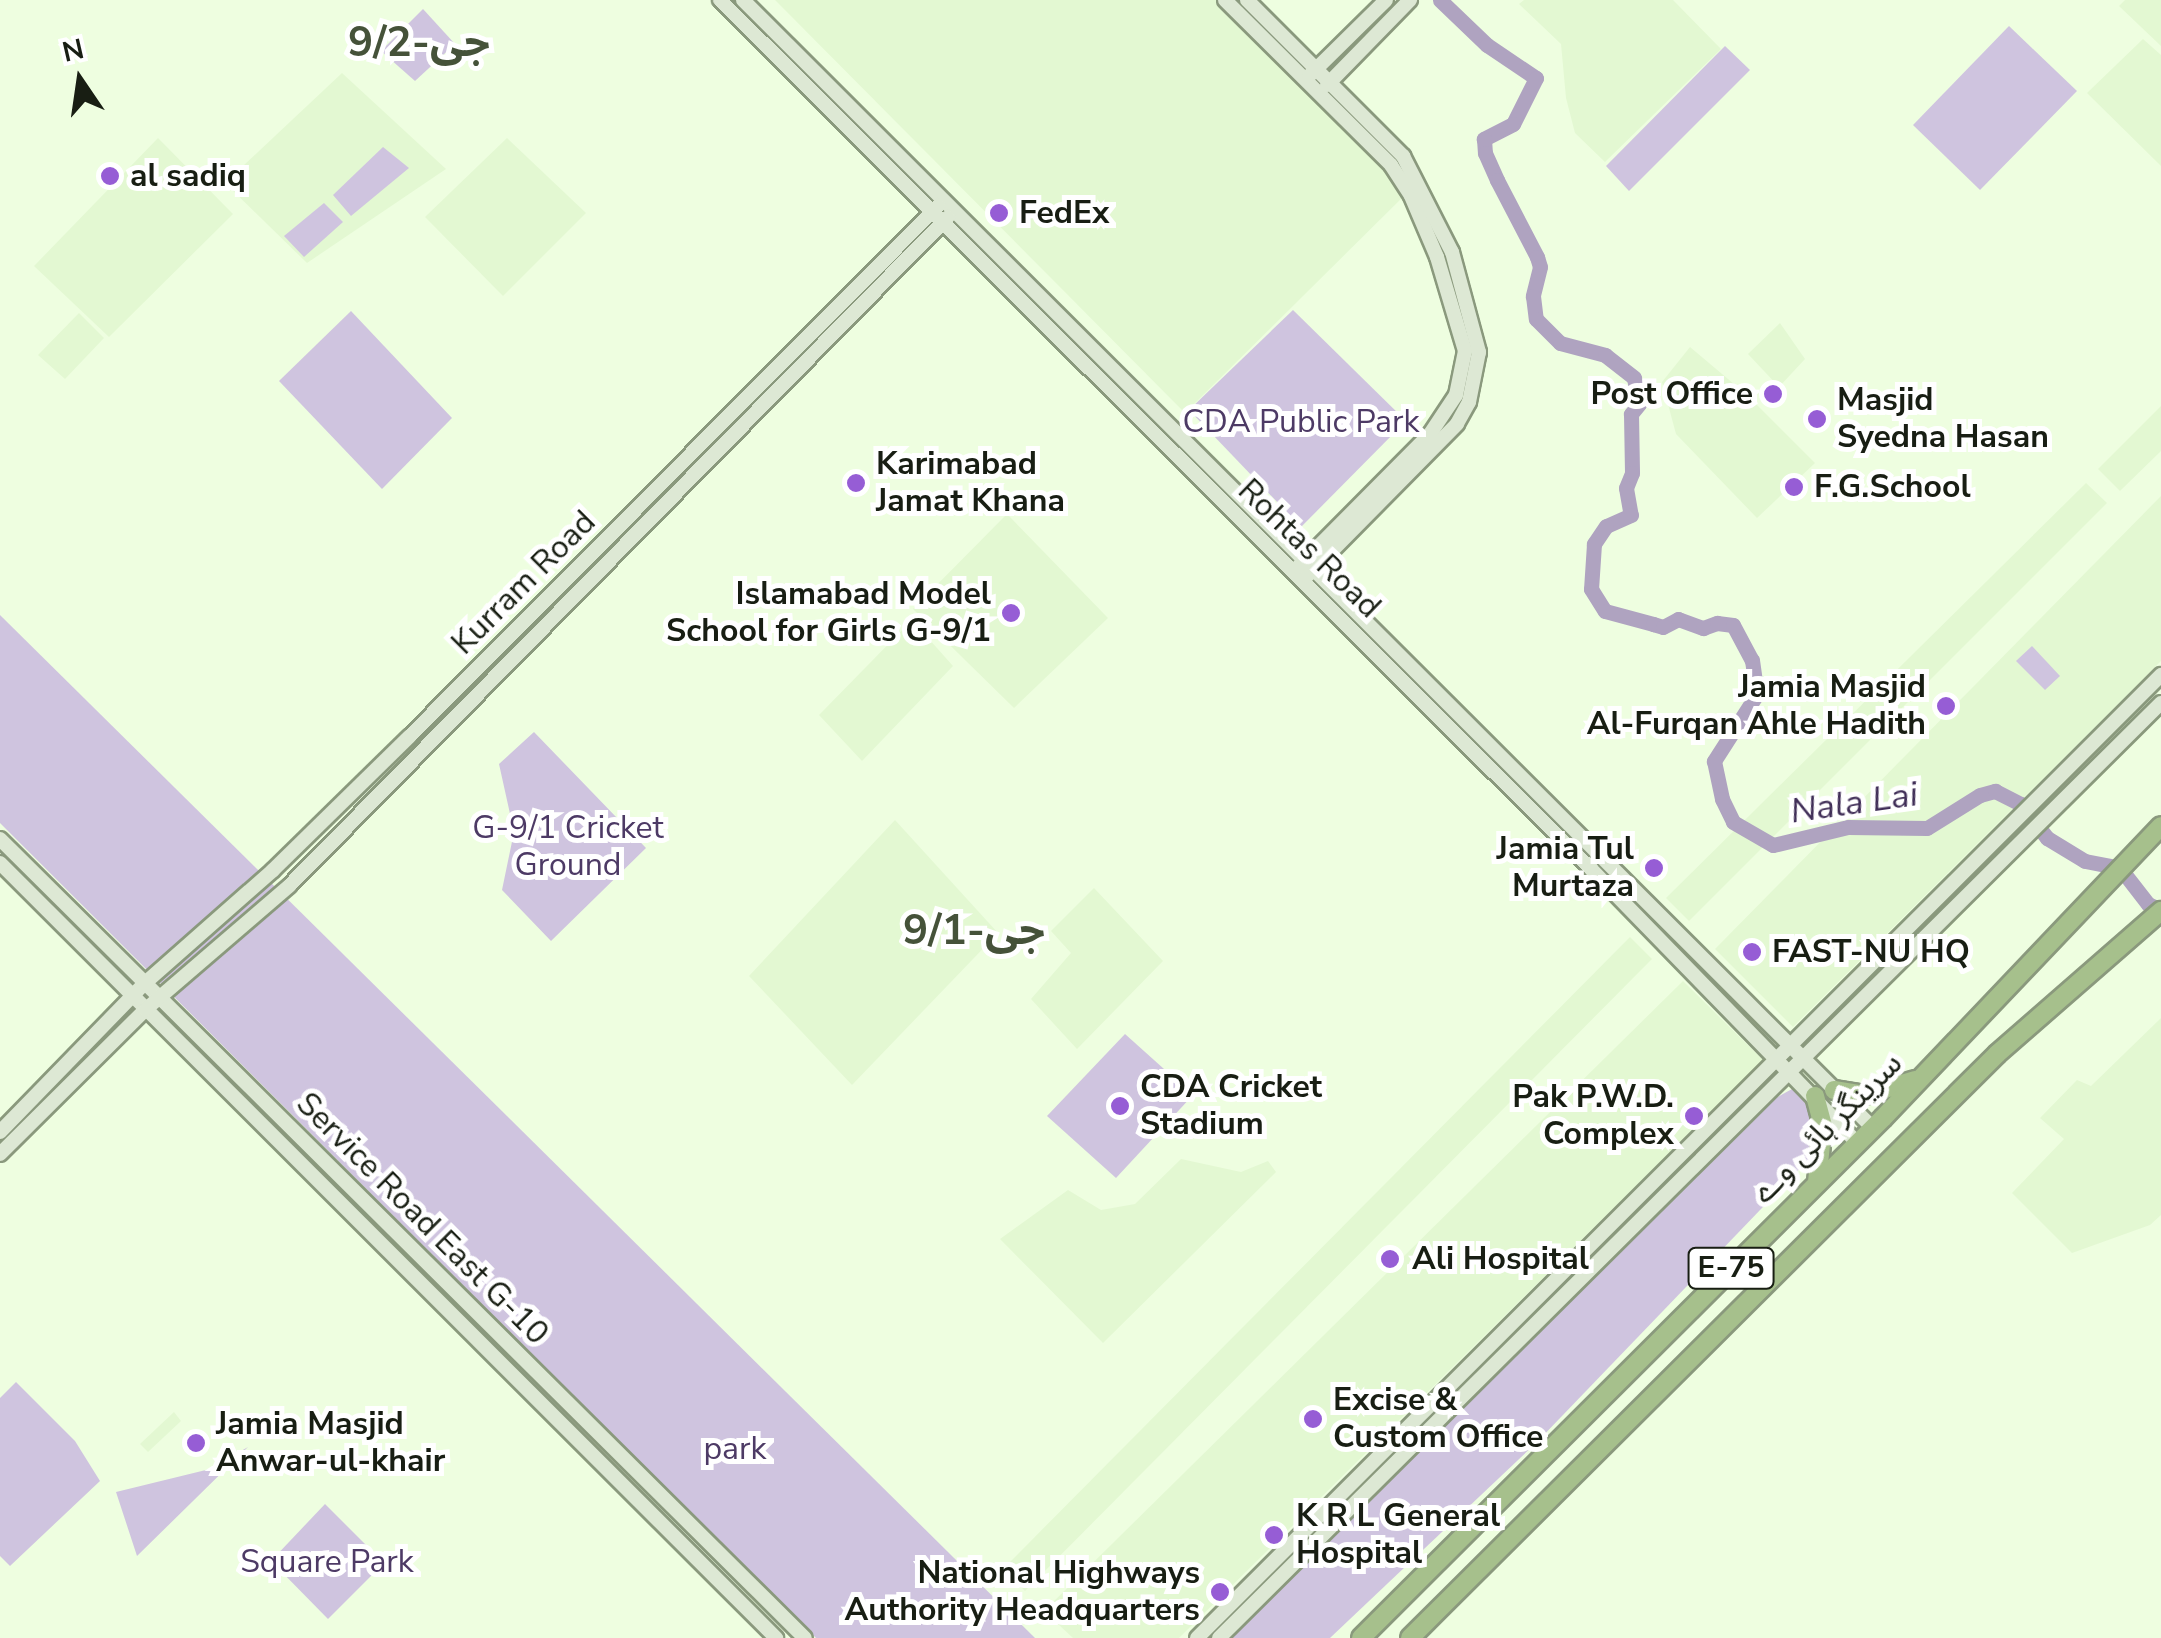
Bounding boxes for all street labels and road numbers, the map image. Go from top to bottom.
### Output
street label: Rohtas Road [1230,472,1388,626]
street label: Kurram Road [444,503,604,663]
street label: سرینگر ہائی وے [1744,1045,1910,1211]
street label: Service Road East G-10 [288,1085,556,1353]
road number: E-75 [1686,1243,1776,1293]

